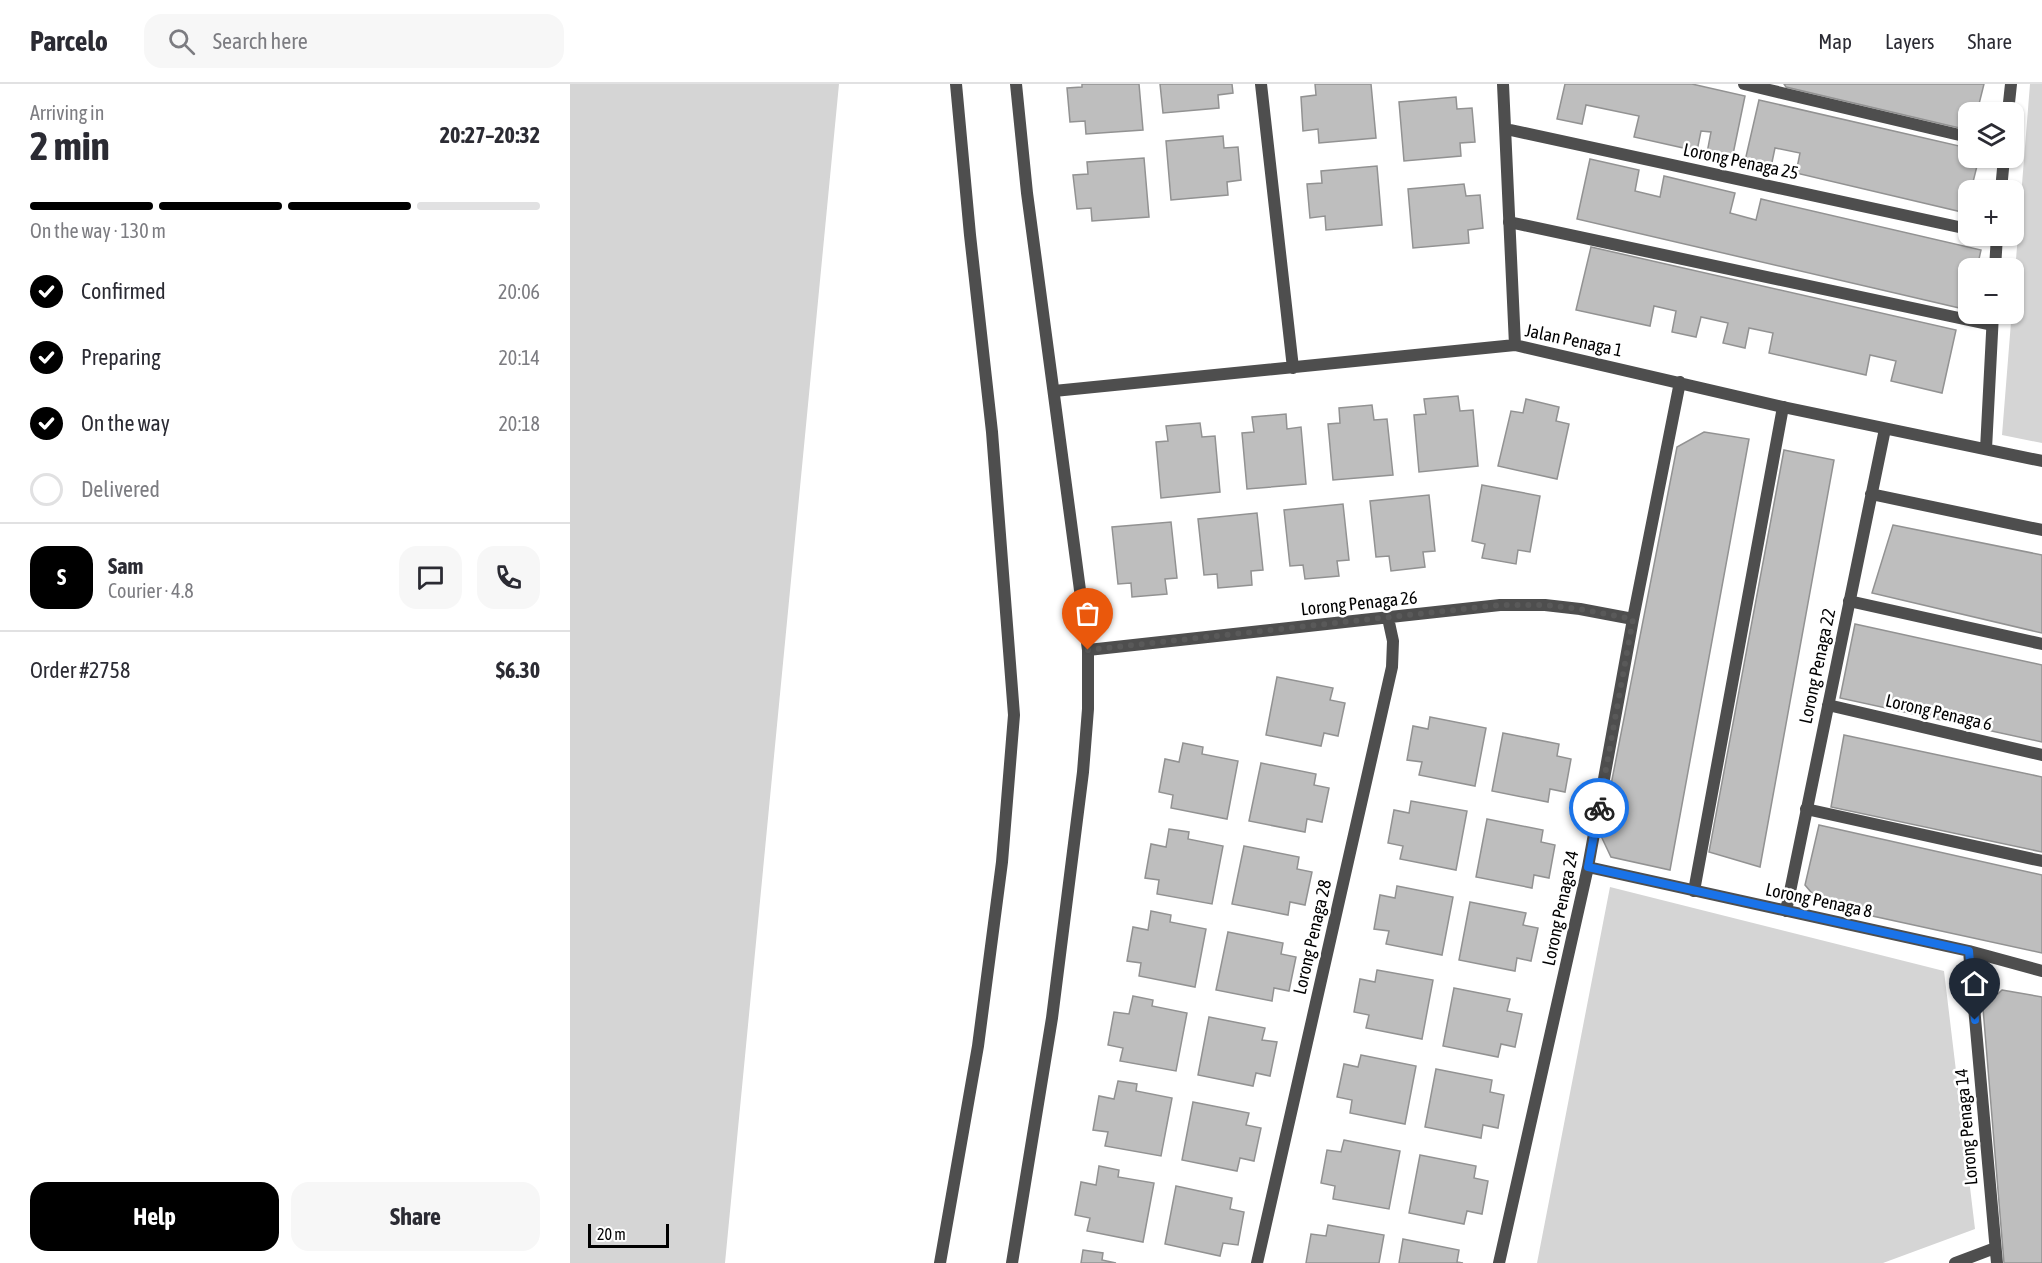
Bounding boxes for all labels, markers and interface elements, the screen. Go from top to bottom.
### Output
search box [144,14,564,68]
text: Parcelo [30,25,108,57]
icon: search [165,25,198,58]
text: Search here [213,28,308,54]
text: Map [1818,29,1852,53]
text: Layers [1885,29,1935,53]
text: Share [1968,29,2012,53]
text: Arriving in [30,101,104,124]
map controls [1958,102,2024,324]
button: layers [1958,102,2024,168]
text: 20:27–20:32 [440,122,540,148]
text: 2 min [30,124,110,168]
street label: Lorong Penaga 25 [1682,139,1800,183]
button: + [1958,180,2024,246]
text: On the way · 130 m [30,219,166,242]
button: − [1958,258,2024,324]
icon: check [30,275,63,308]
text: Confirmed [81,278,166,304]
text: 20:06 [498,280,540,303]
street label: Jalan Penaga 1 [1523,319,1625,361]
icon: check [30,341,63,374]
text: Preparing [81,344,161,370]
text: 20:14 [498,346,540,369]
icon: check [30,407,63,440]
text: On the way [81,410,170,436]
text: 20:18 [498,412,540,435]
text: Delivered [81,476,160,502]
button: chat [399,546,462,609]
button: phone [477,546,540,609]
text: Sam [108,553,143,579]
text: S [57,564,66,590]
text: Courier · 4.8 [108,579,194,602]
street label: Lorong Penaga 26 [1300,586,1418,620]
pin [1062,588,1113,650]
icon: bag [1071,597,1104,630]
street label: Lorong Penaga 22 [1795,607,1839,725]
text: Order #2758 [30,657,130,683]
text: $6.30 [496,657,540,683]
street label: Lorong Penaga 6 [1884,690,1994,734]
courier [1569,778,1629,838]
icon: bike [1583,792,1616,825]
street label: Lorong Penaga 24 [1538,849,1582,967]
street label: Lorong Penaga 28 [1289,878,1335,996]
street label: Lorong Penaga 8 [1764,878,1874,922]
pin [1949,958,2000,1020]
icon: home [1958,967,1991,1000]
street label: Lorong Penaga 14 [1950,1068,1982,1186]
button: Help [30,1182,279,1251]
button: Share [291,1182,540,1251]
scale bar [588,1221,669,1248]
text: 20 m [597,1225,626,1243]

